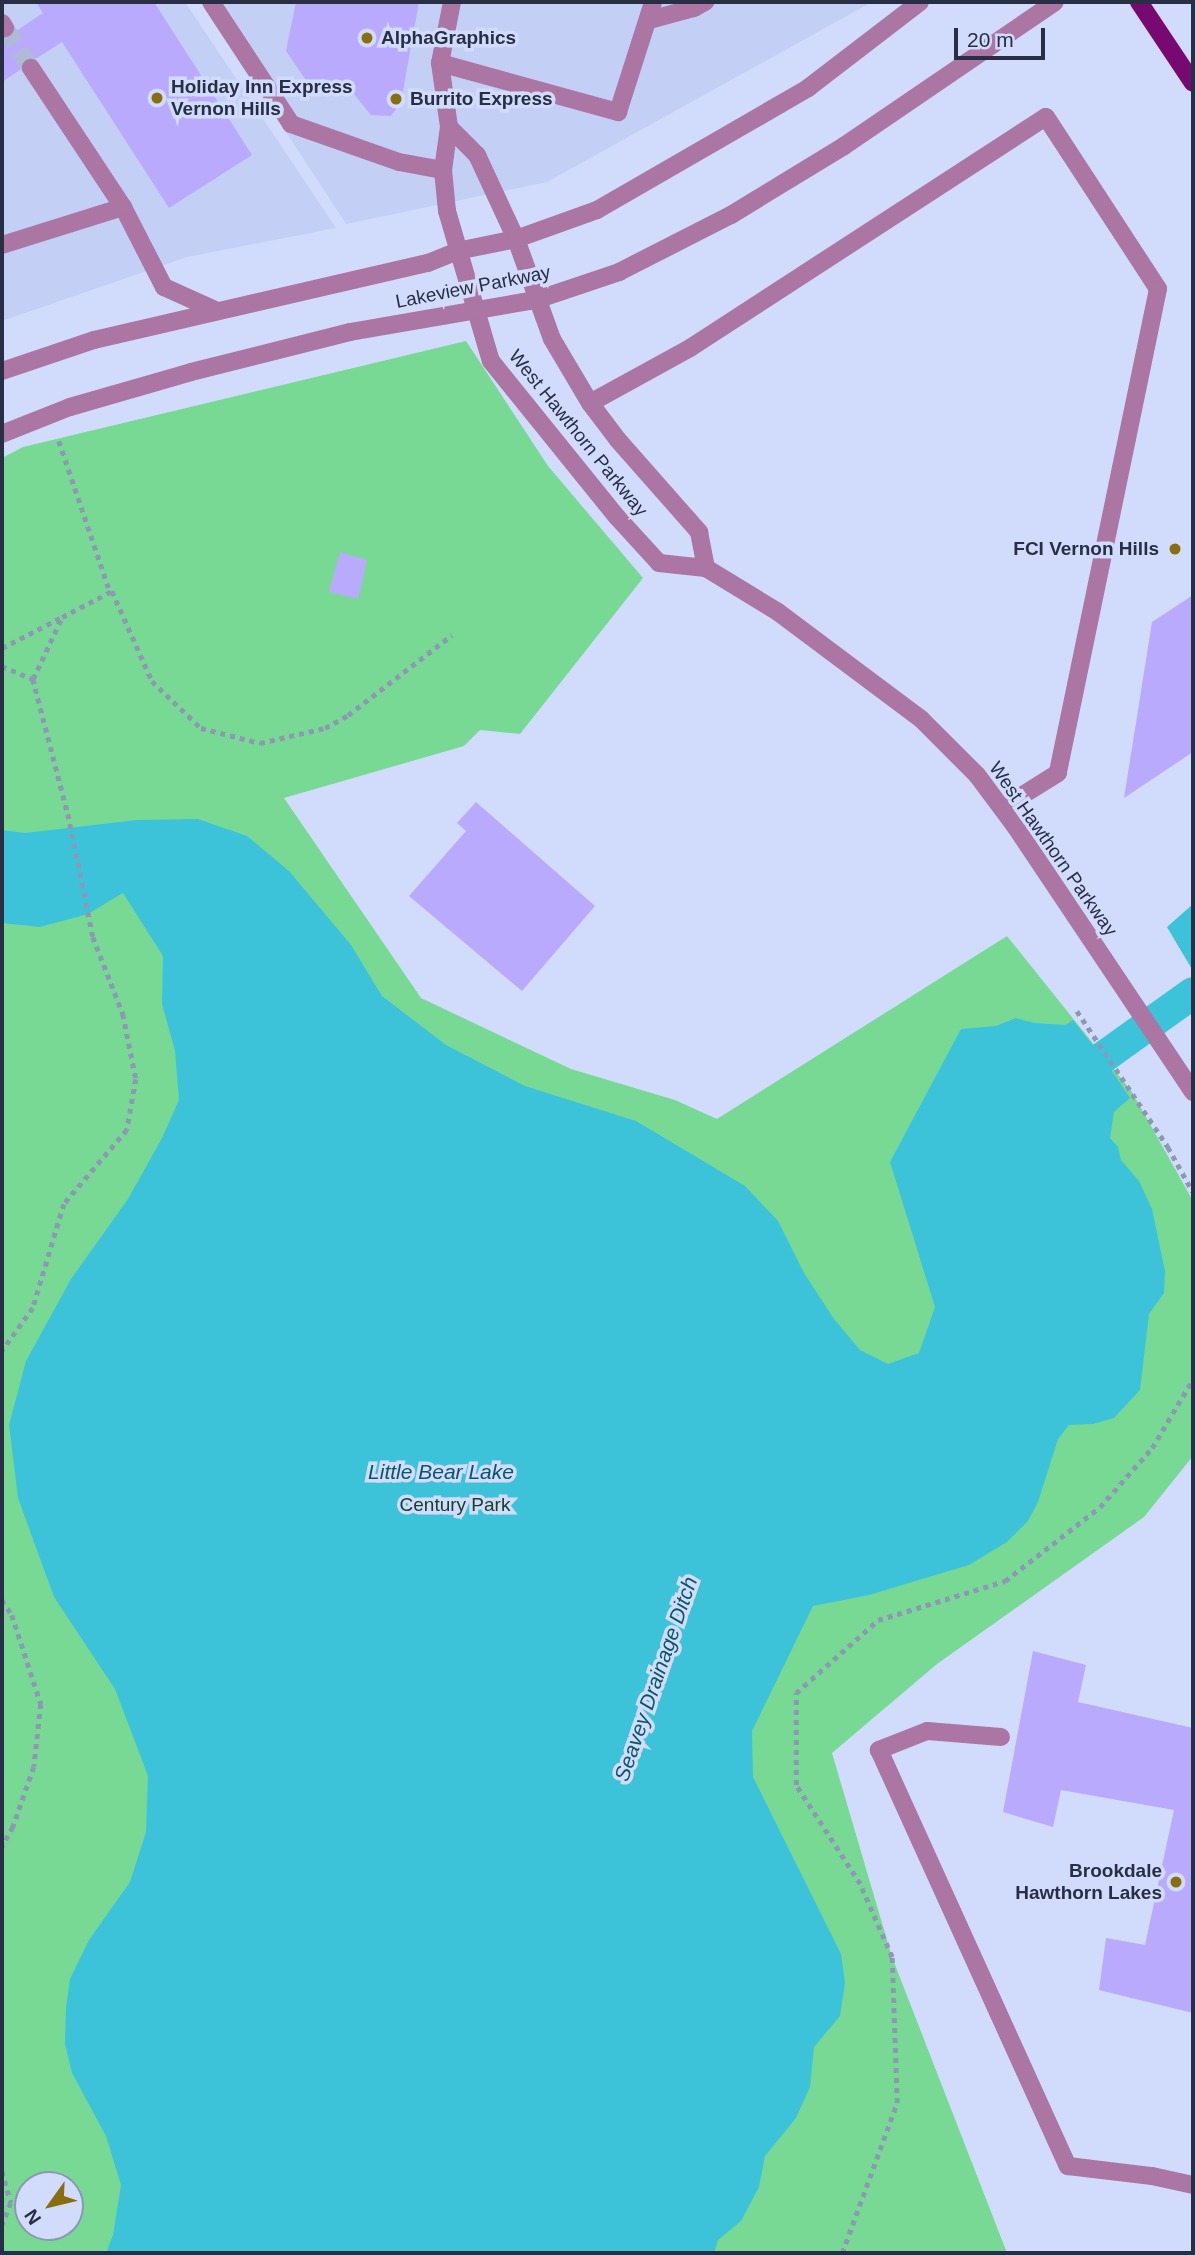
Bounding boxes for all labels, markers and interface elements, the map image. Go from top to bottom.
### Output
scale bar [957,14,1048,58]
place label: AlphaGraphics [381,27,516,49]
text: 20 m [967,28,1014,51]
marker: AlphaGraphics [359,30,375,46]
place label: Holiday Inn Express Vernon Hills [171,76,353,120]
place label: Burrito Express [410,88,553,110]
marker: Holiday Inn Express Vernon Hills [149,90,165,106]
marker: Burrito Express [388,91,404,107]
street label: Lakeview Parkway [394,261,552,313]
street label: West Hawthorn Parkway [504,345,652,521]
place label: FCI Vernon Hills [1013,538,1159,560]
marker: FCI Vernon Hills [1165,539,1185,559]
street label: West Hawthorn Parkway [984,757,1122,941]
water label: Little Bear Lake [368,1459,514,1485]
park label: Century Park [400,1494,510,1516]
water label: Seavey Drainage Ditch [609,1573,703,1785]
place label: Brookdale Hawthorn Lakes [1015,1860,1162,1904]
marker: Brookdale Hawthorn Lakes [1168,1874,1184,1890]
north arrow [14,2171,84,2241]
text: N [20,2205,45,2228]

